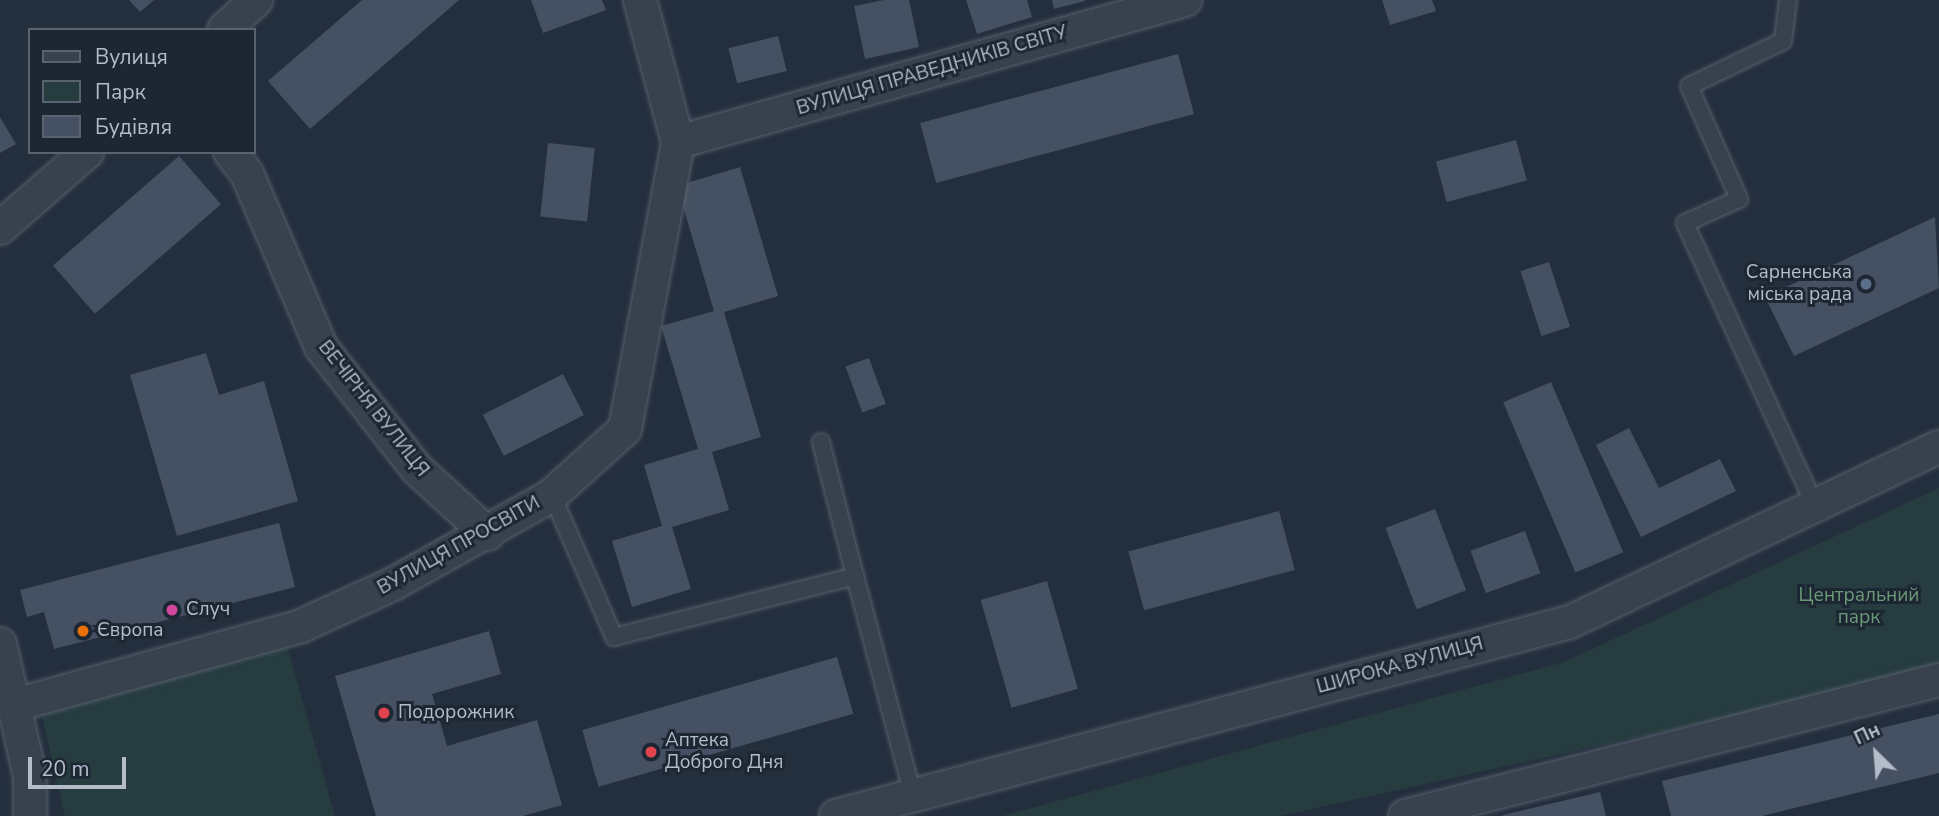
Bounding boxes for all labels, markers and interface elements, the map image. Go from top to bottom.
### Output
street label: ВУЛИЦЯ ПРАВЕДНИКІВ СВІТУ [794,21,1070,121]
legend [28,28,256,154]
text: Вулиця [95,43,168,71]
text: Парк [95,78,146,106]
text: Будівля [95,113,172,141]
place label: Сарненська міська рада [1746,262,1852,306]
marker: Сарненська міська рада [1858,276,1874,292]
street label: ВЕЧІРНЯ ВУЛИЦЯ [313,337,433,481]
street label: ВУЛИЦЯ ПРОСВІТИ [374,492,544,600]
park label: Центральний парк [1799,585,1919,629]
place label: Случ [186,599,230,621]
marker: Случ [164,602,180,618]
place label: Європа [97,620,164,642]
marker: Європа [75,623,91,639]
street label: ШИРОКА ВУЛИЦЯ [1314,633,1486,699]
place label: Подорожник [398,702,514,724]
marker: Подорожник [376,705,392,721]
text: Пн [1850,717,1884,751]
north arrow [1841,718,1911,788]
place label: Аптека Доброго Дня [665,730,783,774]
scale bar [32,742,130,786]
marker: Аптека Доброго Дня [643,744,659,760]
text: 20 m [41,755,90,783]

